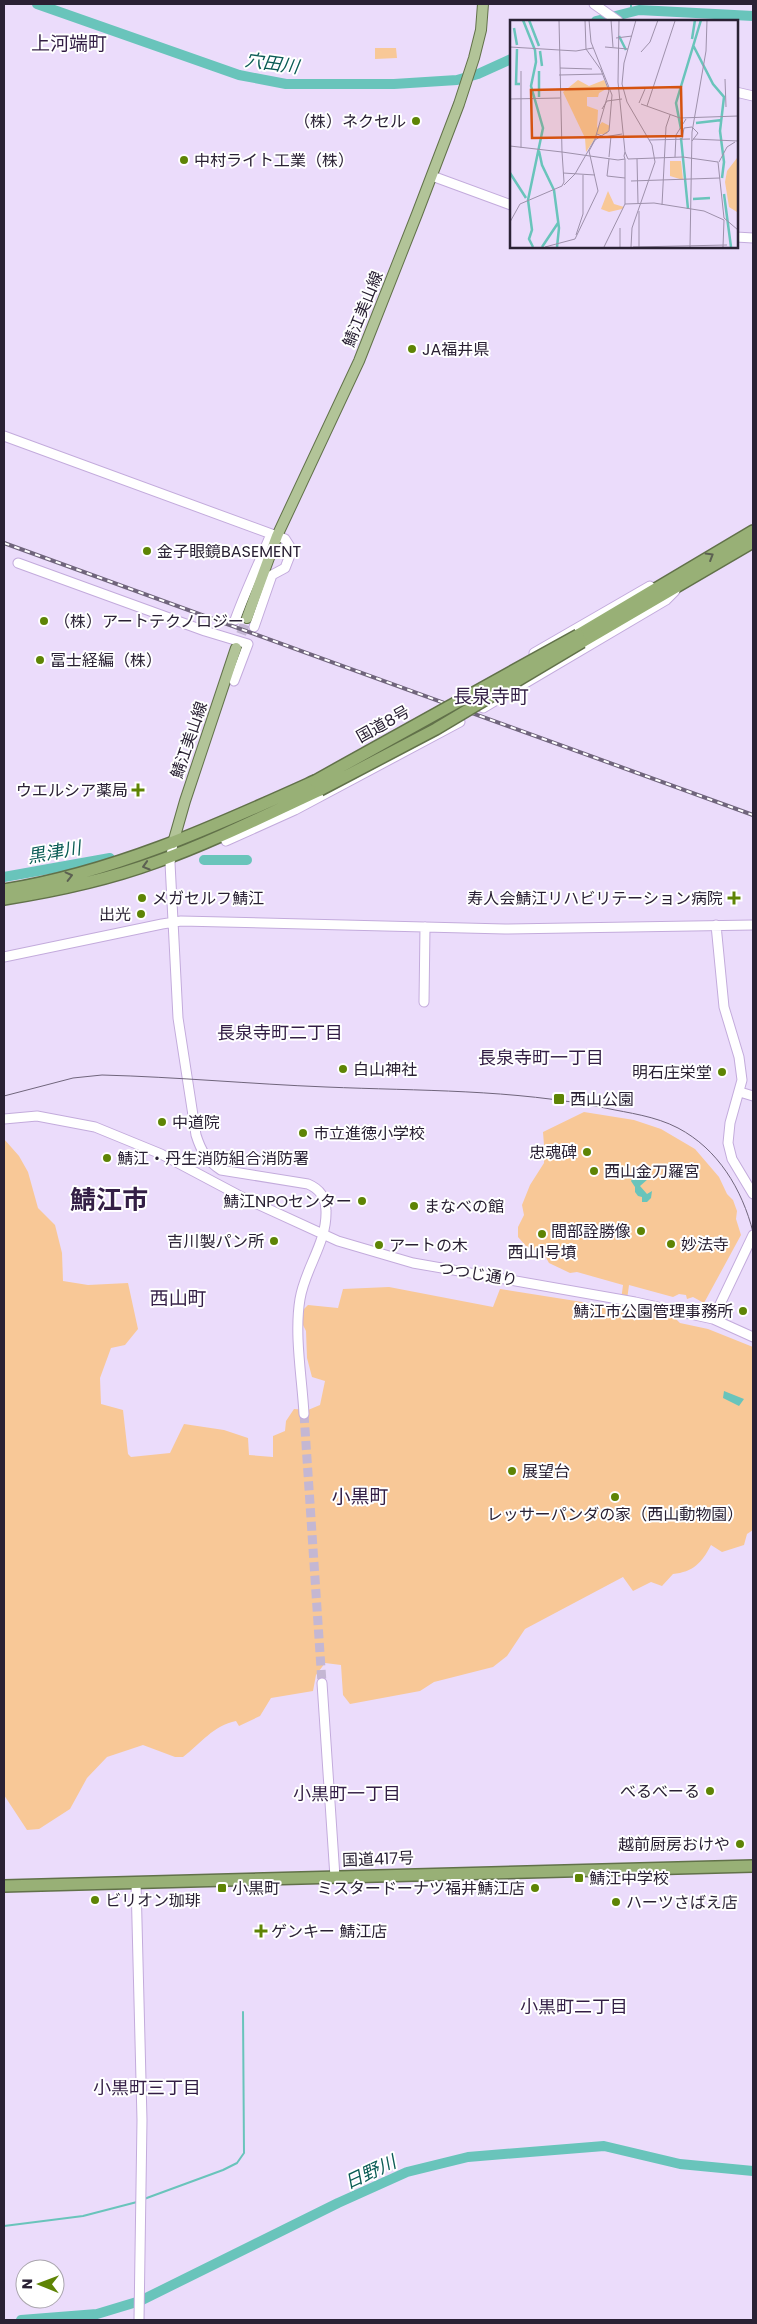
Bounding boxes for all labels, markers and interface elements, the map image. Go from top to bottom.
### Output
inset map [510,20,737,248]
district label: 上河端町 [31,30,107,57]
water label: 穴田川 [244,47,302,79]
place label: （株）ネクセル [294,110,406,133]
marker: （株）ネクセル [410,115,422,127]
place label: 中村ライト工業（株） [194,149,354,172]
marker: 中村ライト工業（株） [178,154,190,166]
street label: 鯖江美山線 [337,268,389,350]
place label: JA福井県 [422,338,489,361]
marker: JA福井県 [406,343,418,355]
place label: 金子眼鏡BASEMENT [157,540,301,563]
marker: 金子眼鏡BASEMENT [141,545,153,557]
one-way arrow [705,553,714,563]
place label: （株）アートテクノロジー [54,610,244,633]
marker: （株）アートテクノロジー [38,615,50,627]
place label: 冨士経編（株） [50,649,162,672]
marker: 冨士経編（株） [34,654,46,666]
district label: 長泉寺町 [453,683,529,710]
street label: 鯖江美山線 [165,698,213,782]
street label: 国道8号 [352,700,414,748]
place label: ウエルシア薬局 [16,779,128,802]
marker: ウエルシア薬局 [132,784,144,796]
water label: 黒津川 [25,835,85,869]
one-way arrow [142,860,150,870]
one-way arrow [64,872,72,882]
place label: メガセルフ鯖江 [152,887,264,910]
place label: 寿人会鯖江リハビリテーション病院 [467,887,723,910]
marker: 寿人会鯖江リハビリテーション病院 [727,891,741,905]
marker: メガセルフ鯖江 [136,892,148,904]
place label: 出光 [99,903,131,926]
marker: 出光 [135,908,147,920]
district label: 長泉寺町二丁目 [217,1020,343,1045]
district label: 長泉寺町一丁目 [478,1045,604,1070]
place label: 白山神社 [353,1058,417,1081]
place label: 明石庄栄堂 [632,1061,712,1084]
marker: 白山神社 [337,1063,349,1075]
marker: 明石庄栄堂 [716,1066,728,1078]
place label: 西山公園 [570,1088,634,1111]
marker: 西山公園 [552,1092,566,1106]
place label: 中道院 [172,1111,220,1134]
marker: 中道院 [156,1116,168,1128]
place label: 市立進徳小学校 [313,1122,425,1145]
marker: 市立進徳小学校 [297,1127,309,1139]
place label: 忠魂碑 [529,1141,577,1164]
marker: 忠魂碑 [581,1146,593,1158]
place label: 鯖江・丹生消防組合消防署 [117,1147,309,1170]
marker: 鯖江・丹生消防組合消防署 [101,1152,113,1164]
place label: 西山金刀羅宮 [604,1160,700,1183]
marker: 西山金刀羅宮 [588,1165,600,1177]
district label: 鯖江市 [70,1182,148,1218]
place label: 鯖江NPOセンター [223,1190,352,1213]
marker: 鯖江NPOセンター [356,1195,368,1207]
place label: まなべの館 [424,1195,504,1218]
marker: まなべの館 [408,1200,420,1212]
place label: 間部詮勝像 [551,1220,631,1243]
marker: 間部詮勝像 [635,1225,647,1237]
marker: 西山1号墳 [536,1228,548,1240]
place label: 吉川製パン所 [167,1230,264,1253]
place label: 妙法寺 [681,1233,729,1256]
place label: アートの木 [389,1234,468,1257]
marker: 吉川製パン所 [268,1235,280,1247]
marker: 妙法寺 [665,1238,677,1250]
marker: アートの木 [373,1239,385,1251]
place label: 西山1号墳 [507,1241,577,1264]
street label: つつじ通り [437,1256,519,1292]
district label: 西山町 [149,1285,207,1312]
place label: 鯖江市公園管理事務所 [573,1300,733,1323]
marker: 鯖江市公園管理事務所 [737,1305,749,1317]
place label: 展望台 [522,1460,570,1483]
marker: 展望台 [506,1465,518,1477]
district label: 小黒町 [331,1483,389,1510]
marker: レッサーパンダの家（西山動物園） [609,1491,621,1503]
place label: レッサーパンダの家（西山動物園） [487,1503,743,1526]
place label: べるべーる [620,1780,700,1803]
district label: 小黒町一丁目 [293,1781,401,1806]
marker: べるべーる [704,1785,716,1797]
place label: 越前厨房おけや [618,1833,730,1856]
marker: 越前厨房おけや [734,1838,746,1850]
street label: 国道417号 [342,1846,414,1872]
place label: 鯖江中学校 [589,1867,669,1890]
marker: 鯖江中学校 [573,1872,585,1884]
place label: 小黒町 [232,1877,280,1900]
place label: ミスタードーナツ福井鯖江店 [317,1877,525,1900]
marker: 小黒町 [216,1882,228,1894]
marker: ミスタードーナツ福井鯖江店 [529,1882,541,1894]
place label: ビリオン珈琲 [105,1889,201,1912]
place label: ハーツさばえ店 [626,1891,738,1914]
marker: ビリオン珈琲 [89,1894,101,1906]
marker: ハーツさばえ店 [610,1896,622,1908]
place label: ゲンキー 鯖江店 [271,1920,387,1943]
marker: ゲンキー 鯖江店 [255,1925,267,1937]
district label: 小黒町二丁目 [520,1994,628,2019]
district label: 小黒町三丁目 [93,2075,201,2100]
water label: 日野川 [340,2148,402,2195]
north arrow [15,2259,65,2309]
text: N [17,2278,37,2289]

